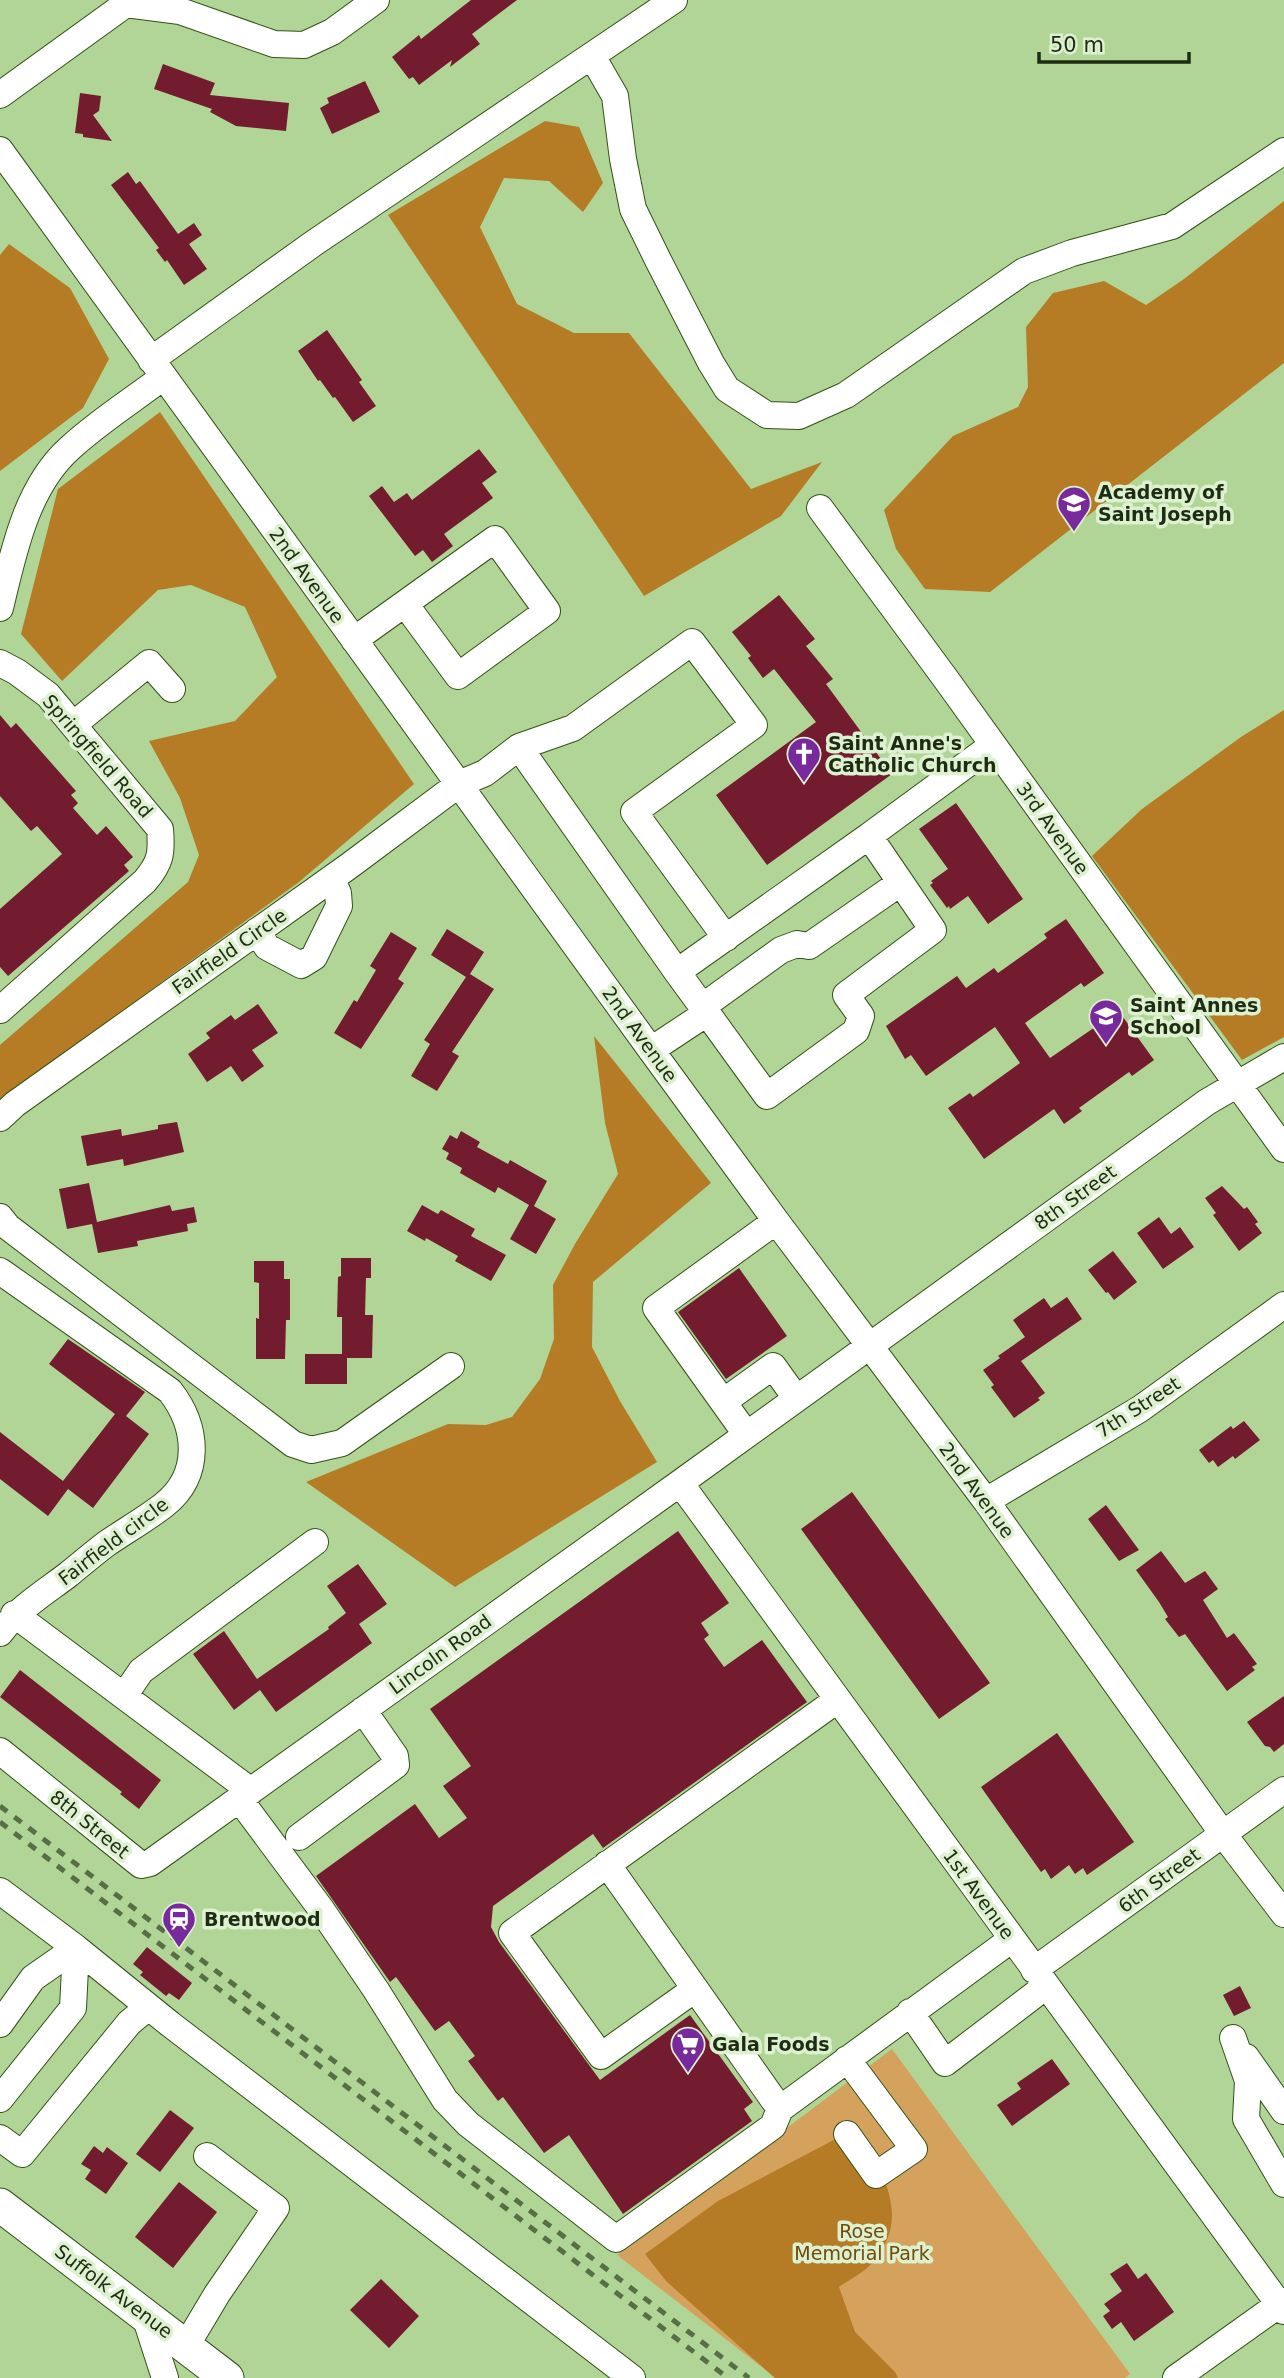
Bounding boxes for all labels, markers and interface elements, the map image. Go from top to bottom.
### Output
scale bar [1039,21,1190,65]
text: 50 m [1050,33,1104,57]
place label: Academy of Saint Joseph [1098,481,1232,525]
school or university icon: Academy of Saint Joseph [1055,484,1093,533]
street label: 2nd Avenue [265,523,349,627]
street label: Springfield Road [39,690,157,822]
place label: Saint Anne's Catholic Church [828,732,997,776]
church icon: Saint Anne's Catholic Church [785,735,823,784]
street label: 3rd Avenue [1012,778,1094,878]
street label: Fairfield Circle [168,903,290,999]
street label: 2nd Avenue [598,982,682,1086]
place label: Saint Annes School [1130,994,1258,1038]
school or university icon: Saint Annes School [1087,997,1125,1046]
street label: 8th Street [1030,1160,1120,1234]
street label: 7th Street [1092,1372,1184,1442]
street label: 2nd Avenue [935,1438,1019,1542]
street label: Fairfield circle [54,1493,172,1589]
street label: Lincoln Road [385,1610,495,1698]
street label: 8th Street [46,1785,134,1863]
street label: 6th Street [1114,1843,1204,1917]
street label: 1st Avenue [939,1845,1019,1943]
station icon: Brentwood [160,1900,198,1949]
place label: Brentwood [204,1908,321,1930]
supermarket icon: Gala Foods [669,2025,707,2074]
place label: Gala Foods [712,2033,830,2055]
park label: Rose Memorial Park [794,2220,930,2264]
street label: Suffolk Avenue [51,2240,177,2342]

